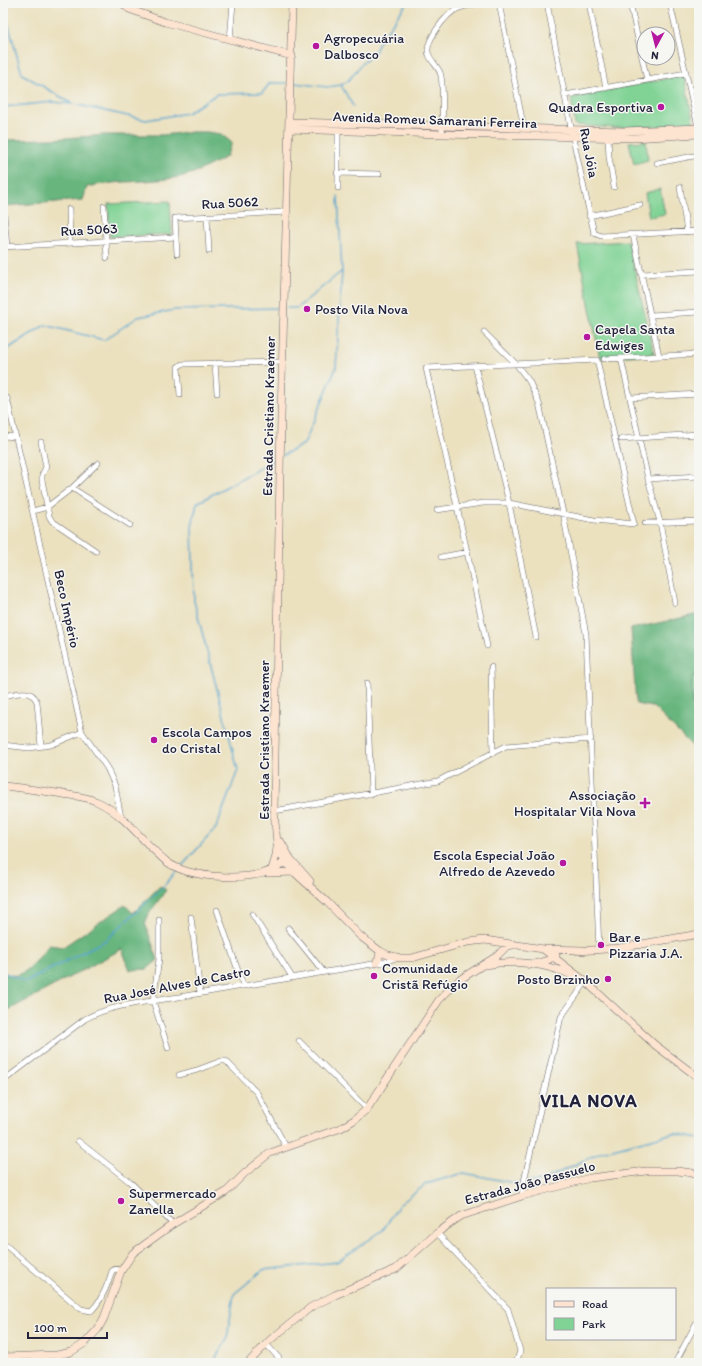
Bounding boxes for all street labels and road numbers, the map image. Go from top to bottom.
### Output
street label: Avenida Romeu Samarani Ferreira [333,108,537,132]
street label: Rua Jóia [576,126,602,180]
street label: Rua 5062 [201,193,260,213]
street label: Rua 5063 [60,220,118,240]
street label: Estrada Cristiano Kraemer [259,335,279,496]
street label: Beco Império [50,568,84,650]
street label: Estrada Cristiano Kraemer [256,659,273,820]
street label: Rua José Alves de Castro [102,962,252,1008]
street label: Estrada João Passuelo [463,1157,597,1209]

